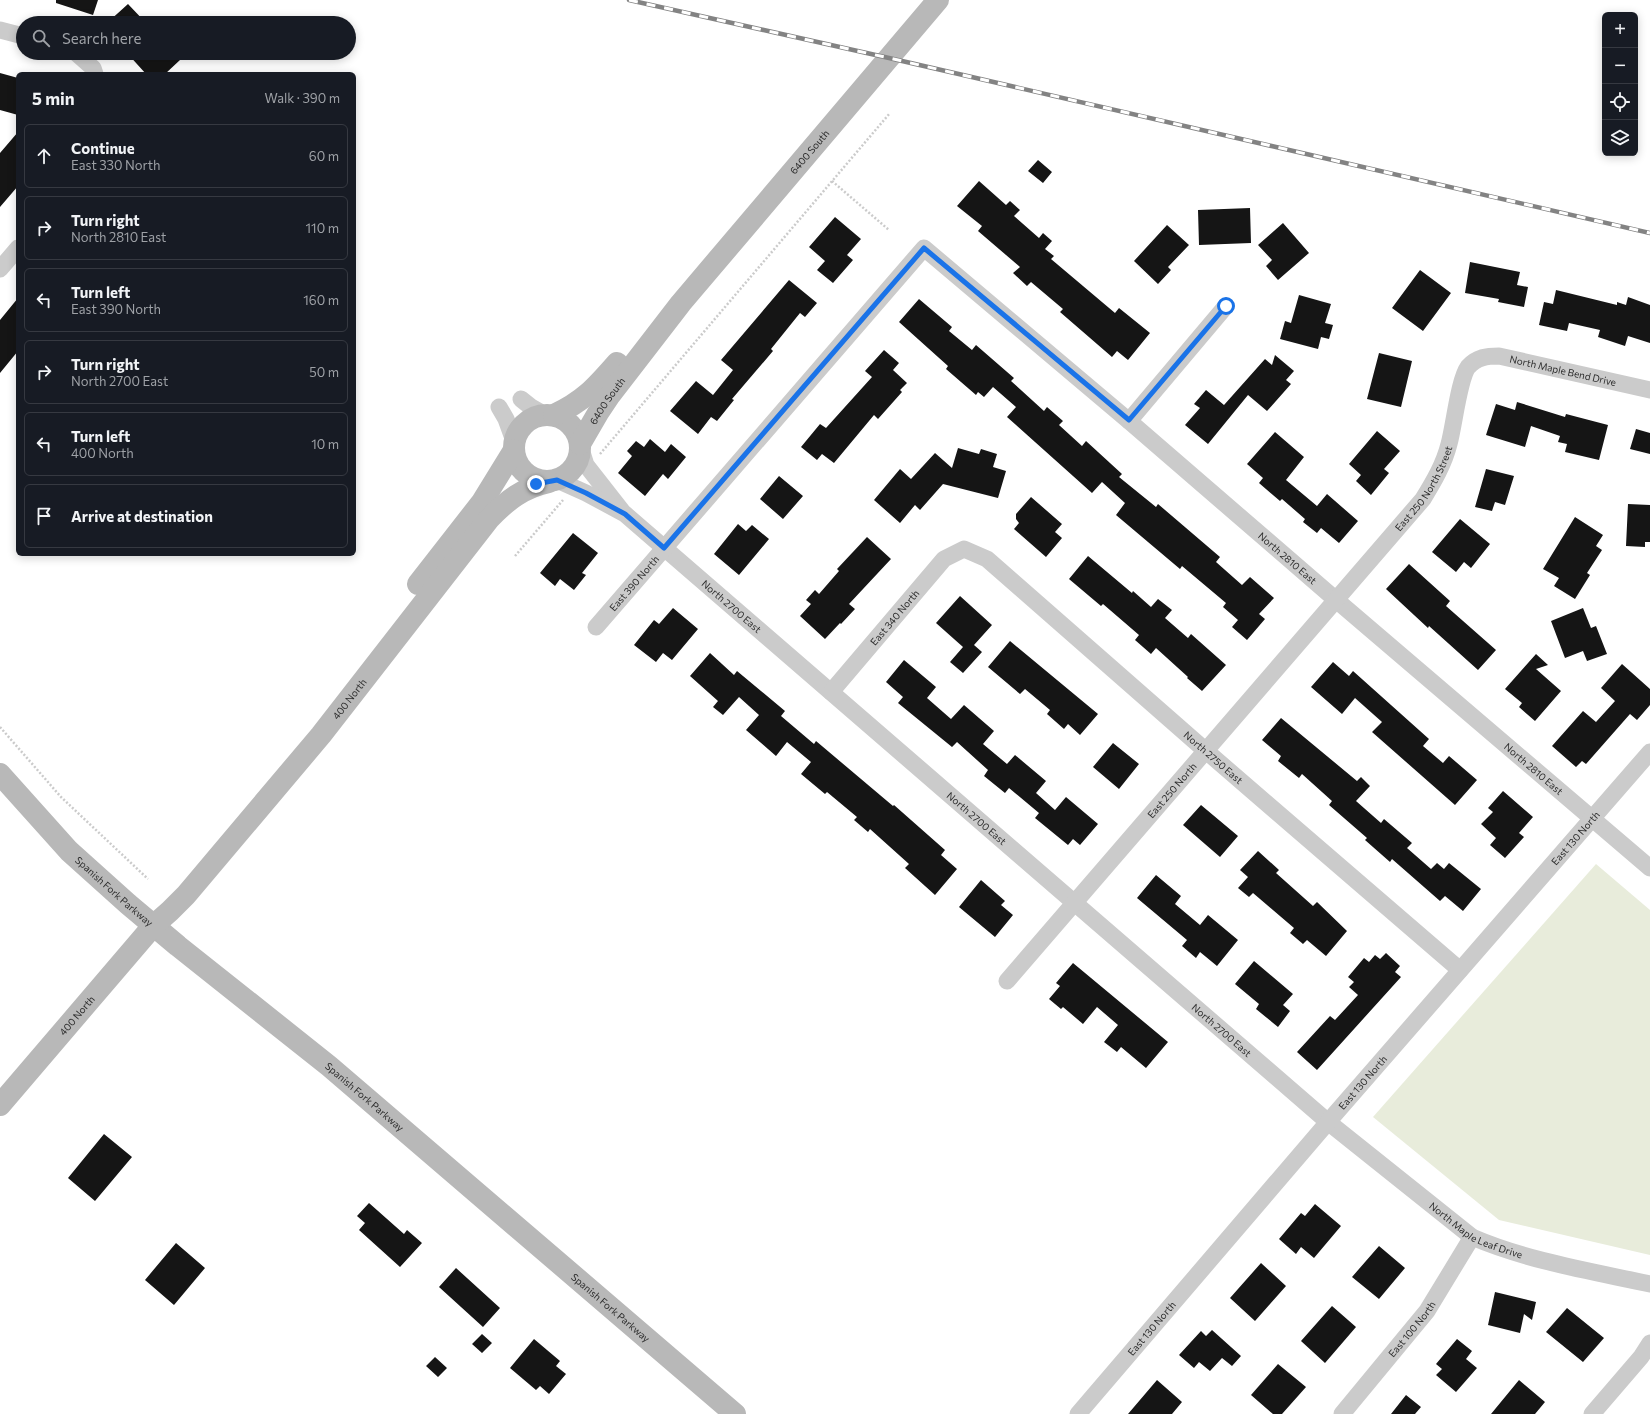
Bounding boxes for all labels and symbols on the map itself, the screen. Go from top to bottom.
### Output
street label: 6400 South [787,127,831,176]
route start [1217,297,1235,315]
street label: North Maple Bend Drive [1508,353,1617,388]
street label: 6400 South [587,375,627,426]
street label: East 250 North Street [1392,445,1454,533]
route end [527,475,545,493]
street label: North 2810 East [1256,529,1319,587]
street label: East 390 North [607,553,661,613]
street label: North 2700 East [699,577,764,635]
street label: East 340 North [867,587,921,648]
street label: 400 North [330,676,369,722]
street label: North 2750 East [1182,729,1245,786]
street label: North 2810 East [1502,740,1566,797]
street label: East 250 North [1145,760,1199,820]
street label: North 2700 East [944,789,1009,847]
street label: East 130 North [1549,808,1602,867]
street label: Spanish Fork Parkway [73,854,156,929]
street label: 400 North [56,993,97,1038]
street label: North 2700 East [1189,1001,1254,1059]
street label: East 130 North [1336,1053,1389,1112]
street label: Spanish Fork Parkway [323,1060,406,1134]
street label: North Maple Leaf Drive [1427,1199,1524,1261]
street label: Spanish Fork Parkway [569,1271,652,1344]
street label: East 130 North [1125,1299,1178,1358]
street label: East 100 North [1386,1299,1438,1359]

